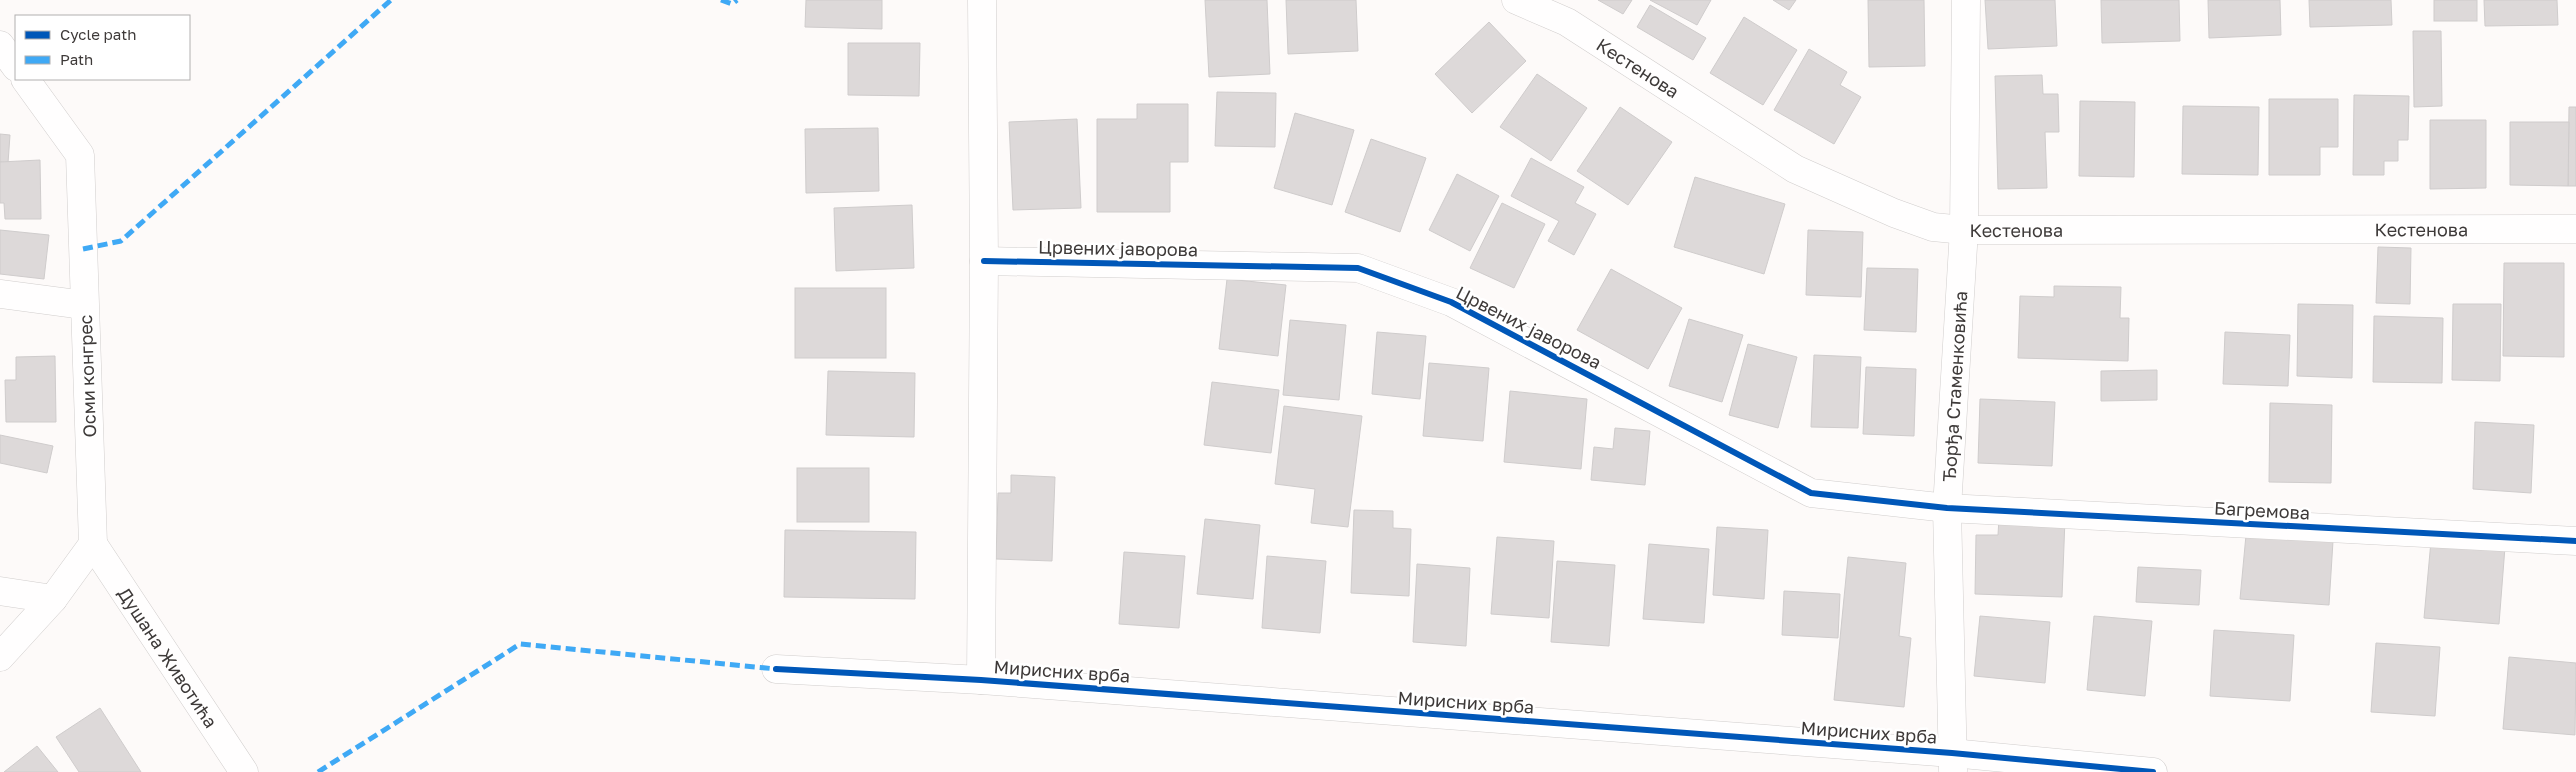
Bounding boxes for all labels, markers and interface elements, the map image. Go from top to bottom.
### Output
legend [15,15,190,80]
text: Cycle path [60,25,136,43]
street label: Кестенова [1593,33,1683,102]
text: Path [60,50,93,68]
street label: Кестенова [2374,218,2468,240]
street label: Кестенова [1969,219,2063,241]
street label: Црвених јаворова [1038,236,1198,260]
street label: Црвених јаворова [1453,281,1605,373]
street label: Ђорђа Стаменковића [1938,290,1971,482]
street label: Осми конгрес [74,314,100,438]
street label: Багремова [2213,497,2311,523]
street label: Душана Животића [114,583,222,732]
street label: Мирисних врба [993,655,1131,687]
street label: Мирисних врба [1397,686,1535,718]
street label: Мирисних врба [1800,716,1938,748]

